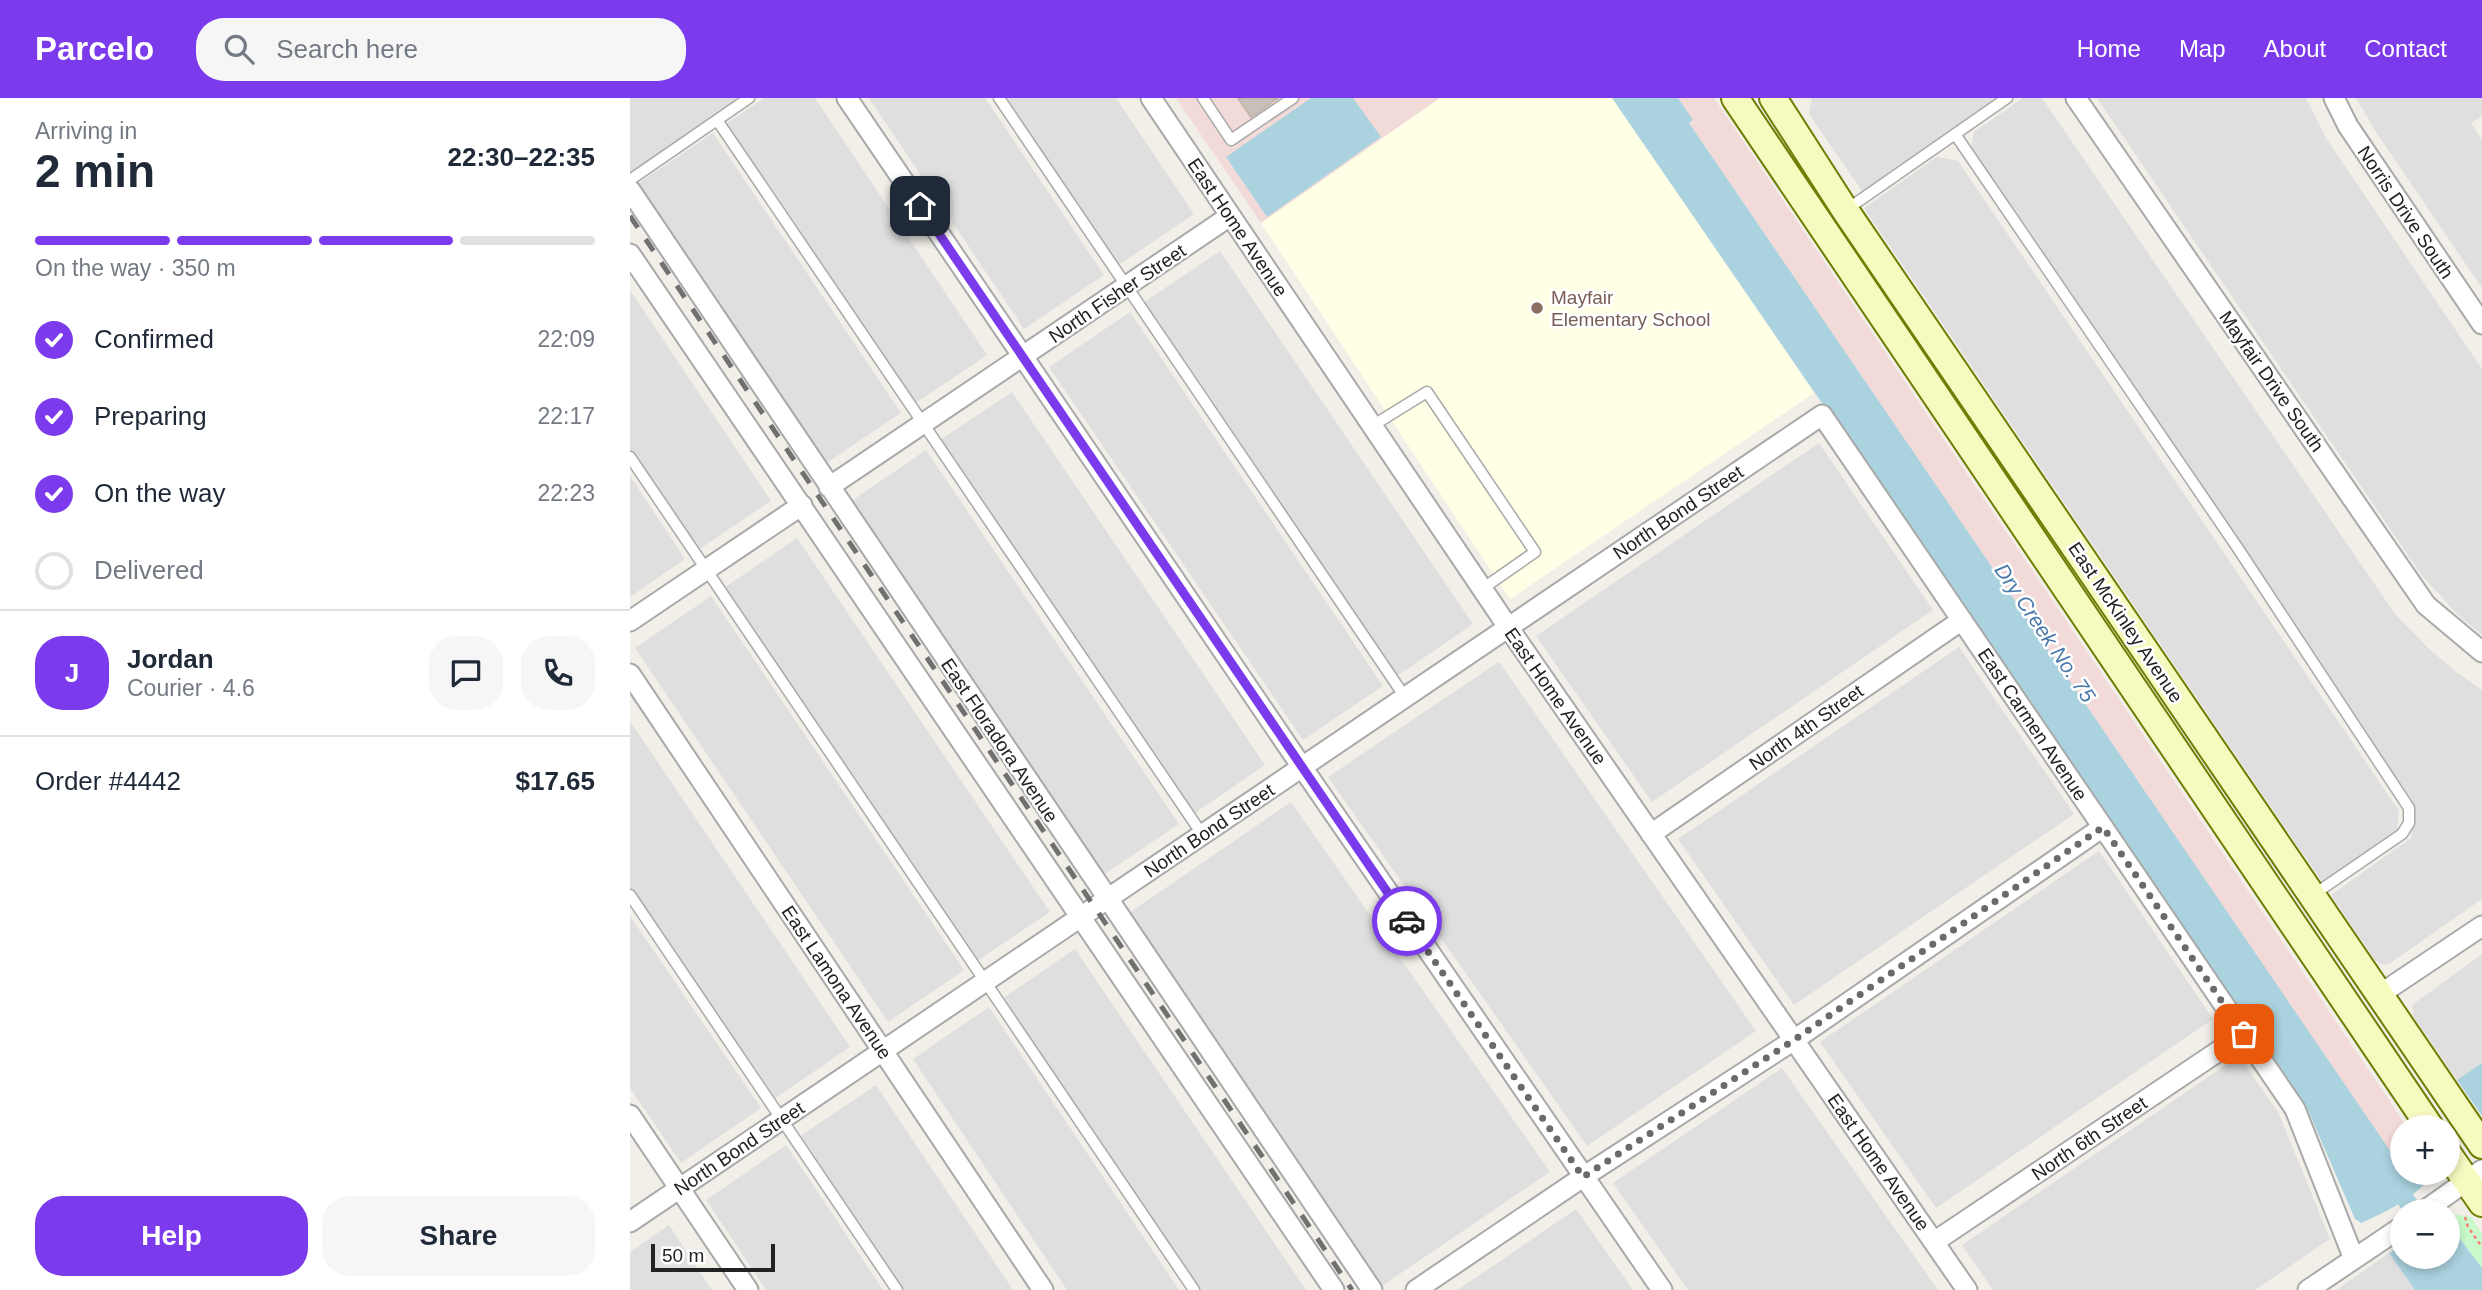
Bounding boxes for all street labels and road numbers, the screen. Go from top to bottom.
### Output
street label: Norris Drive South [2353,142,2458,282]
street label: East Home Avenue [1183,154,1292,300]
street label: North Fisher Street [1045,239,1190,347]
street label: Mayfair Drive South [2215,307,2328,456]
street label: North Bond Street [1609,461,1748,564]
street label: East McKinley Avenue [2064,538,2187,706]
street label: East Home Avenue [1500,624,1611,769]
street label: East Carmen Avenue [1974,644,2091,804]
street label: East Floradora Avenue [937,654,1062,826]
street label: North 4th Street [1745,680,1868,774]
street label: North Bond Street [1140,779,1279,882]
street label: East Lamona Avenue [777,902,896,1063]
street label: East Home Avenue [1823,1090,1934,1235]
street label: North 6th Street [2028,1092,2151,1185]
street label: North Bond Street [670,1097,809,1200]

